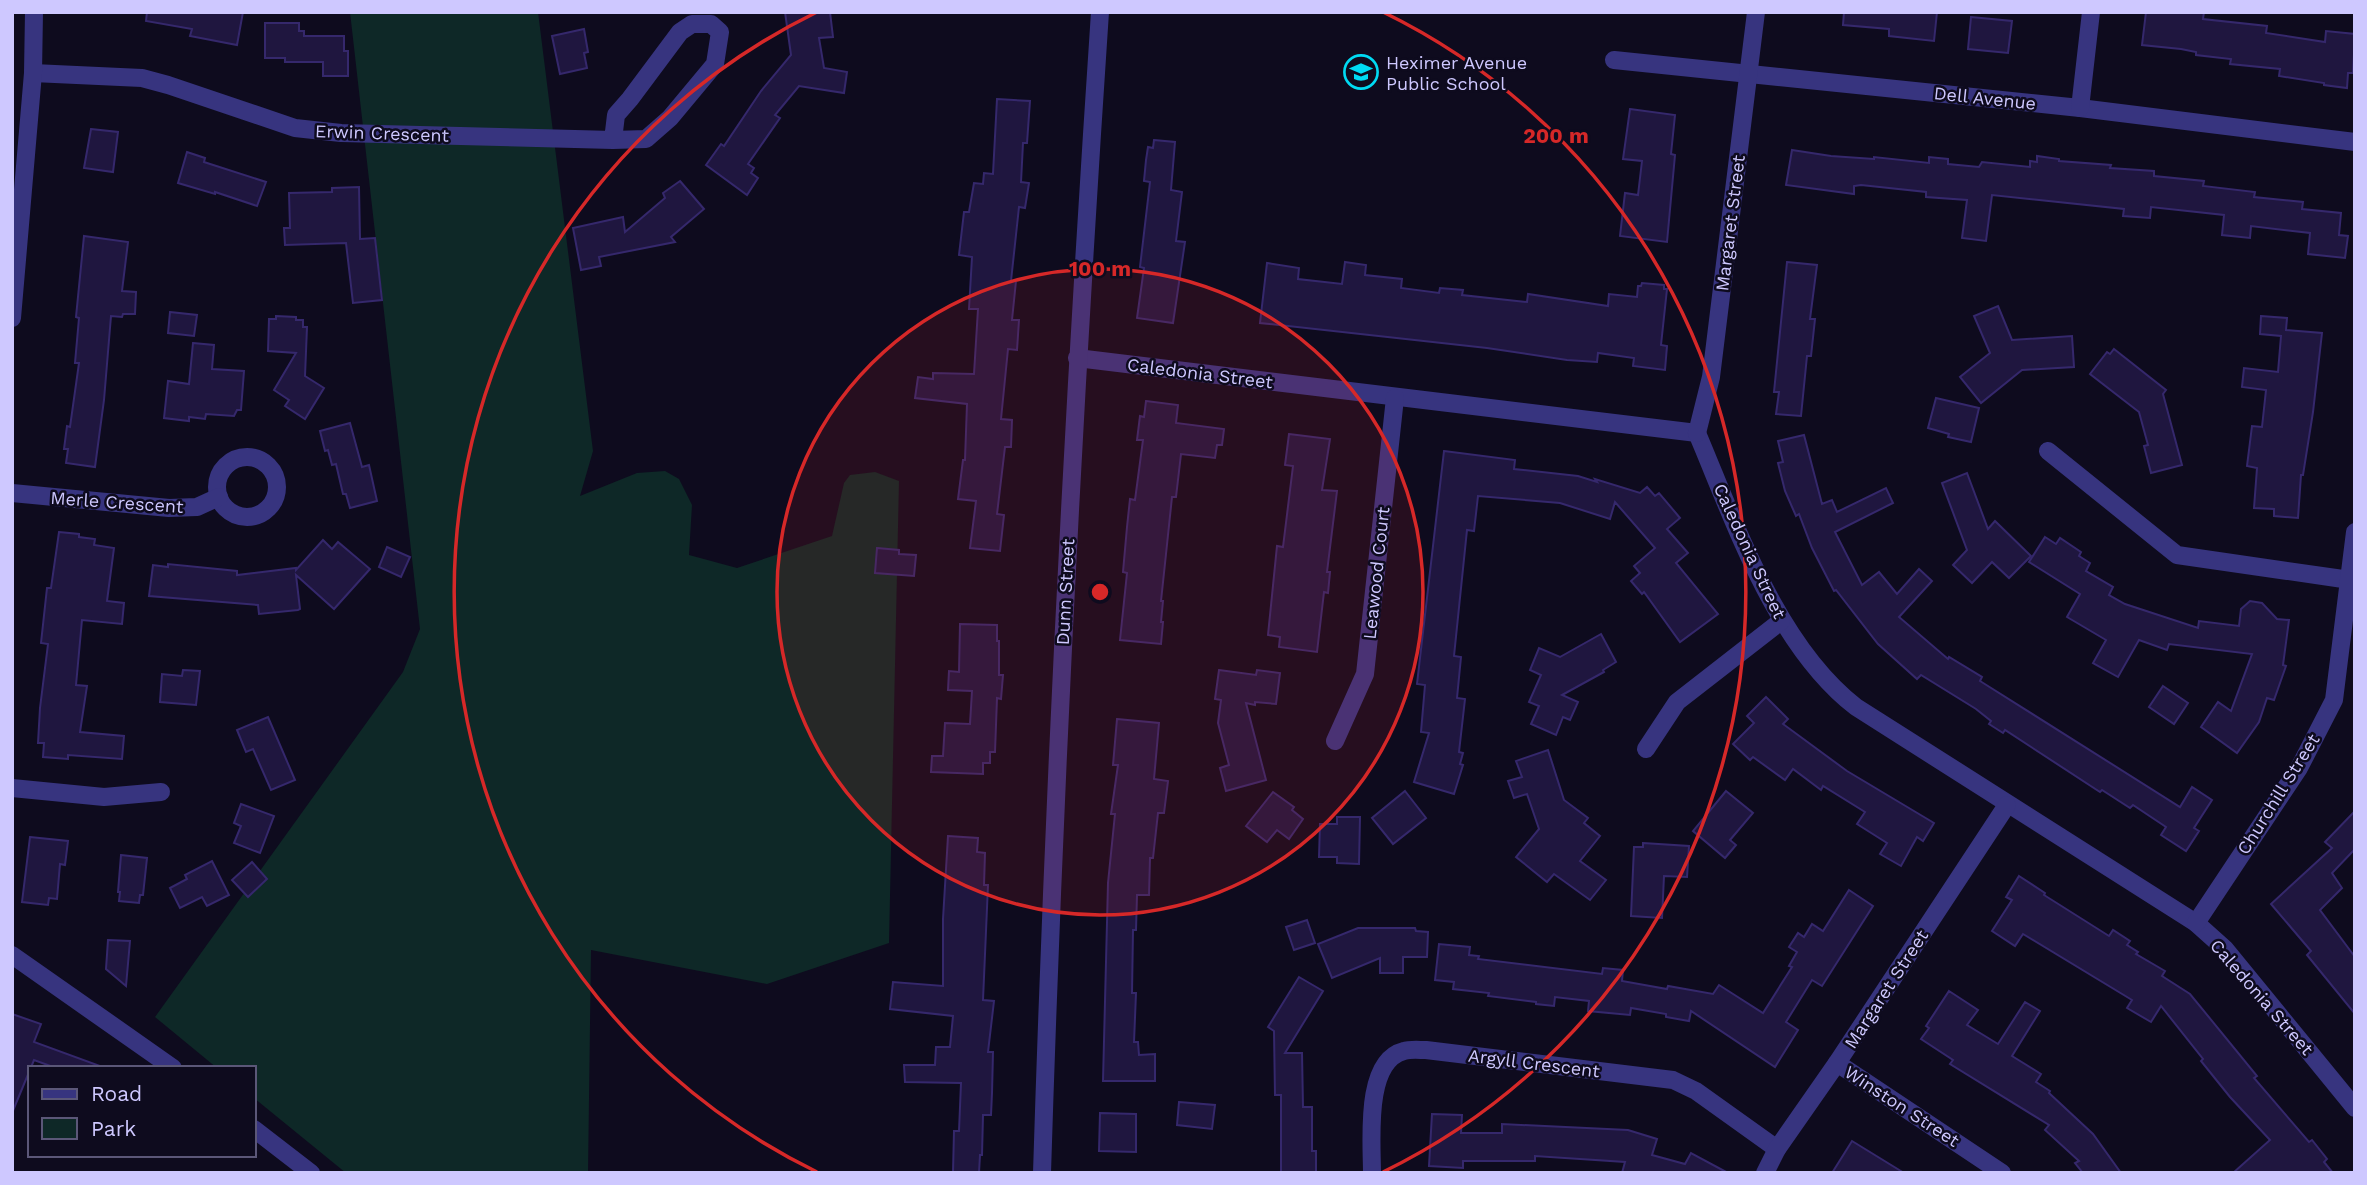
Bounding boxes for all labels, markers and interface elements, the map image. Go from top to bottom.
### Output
place label: Heximer Avenue Public School [1386,52,1527,94]
school or university icon: Heximer Avenue Public School [1342,53,1380,91]
street label: Dell Avenue [1933,82,2037,114]
street label: Erwin Crescent [315,120,450,146]
text: 200 m [1523,123,1589,148]
street label: Margaret Street [1711,153,1749,292]
text: 100 m [1069,256,1131,281]
street label: Caledonia Street [1126,354,1274,392]
street label: Caledonia Street [1710,480,1791,622]
street label: Merle Crescent [50,487,185,517]
street label: Leawood Court [1359,505,1393,640]
street label: Dunn Street [1052,538,1078,646]
centre of rings [1088,580,1112,604]
street label: Churchill Street [2232,729,2324,858]
street label: Margaret Street [1840,925,1932,1052]
street label: Caledonia Street [2206,935,2318,1060]
street label: Argyll Crescent [1467,1045,1601,1082]
street label: Winston Street [1841,1061,1964,1151]
legend [28,1066,256,1157]
text: Road [91,1081,142,1106]
text: Park [91,1116,136,1141]

